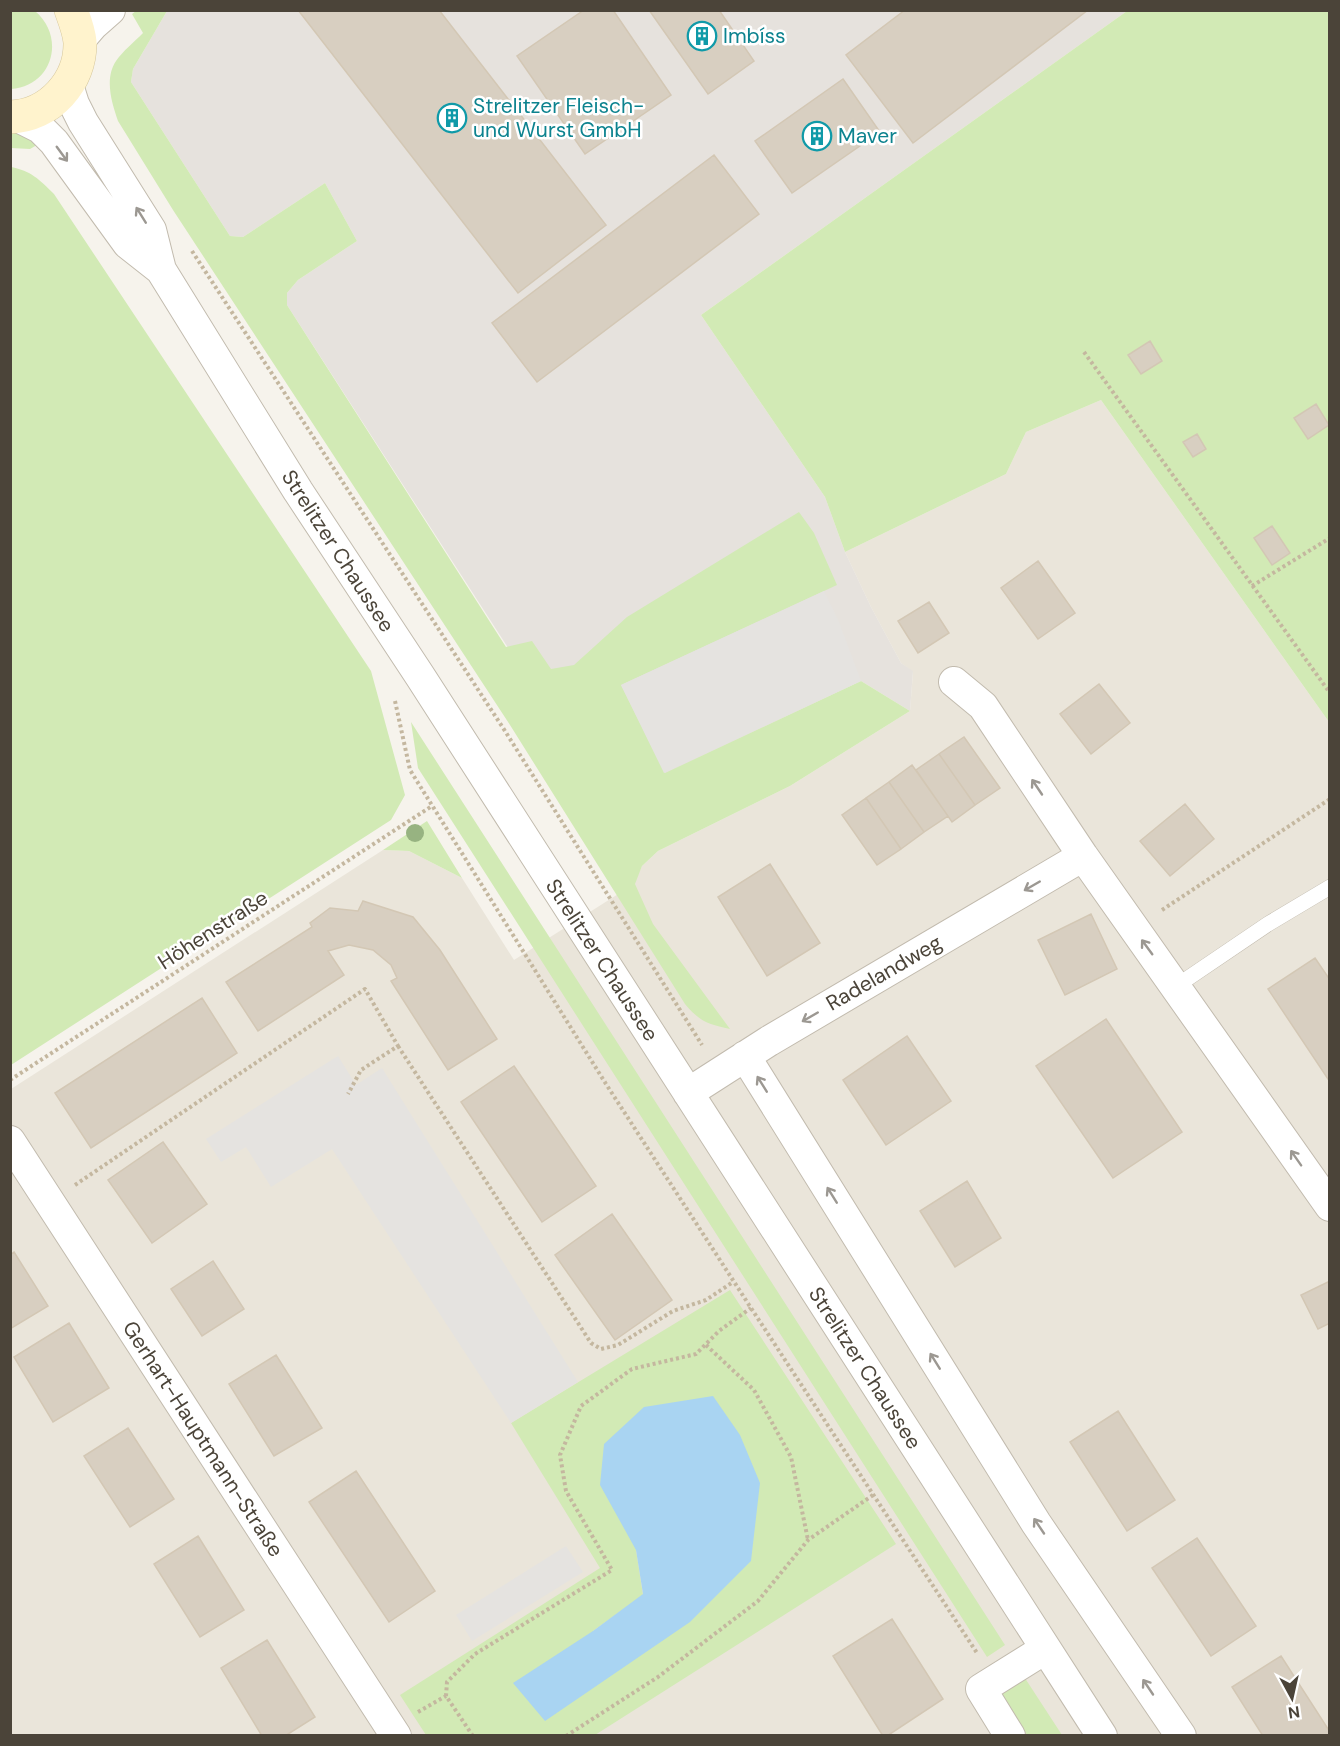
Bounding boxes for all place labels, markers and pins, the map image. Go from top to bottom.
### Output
building icon: Imbíss [686,20,718,52]
place label: Imbíss [723,22,786,50]
place label: Strelitzer Fleisch- und Wurst GmbH [473,92,644,144]
building icon: Strelitzer Fleisch- und Wurst GmbH [436,102,468,134]
building icon: Maver [801,120,833,152]
place label: Maver [838,122,897,150]

